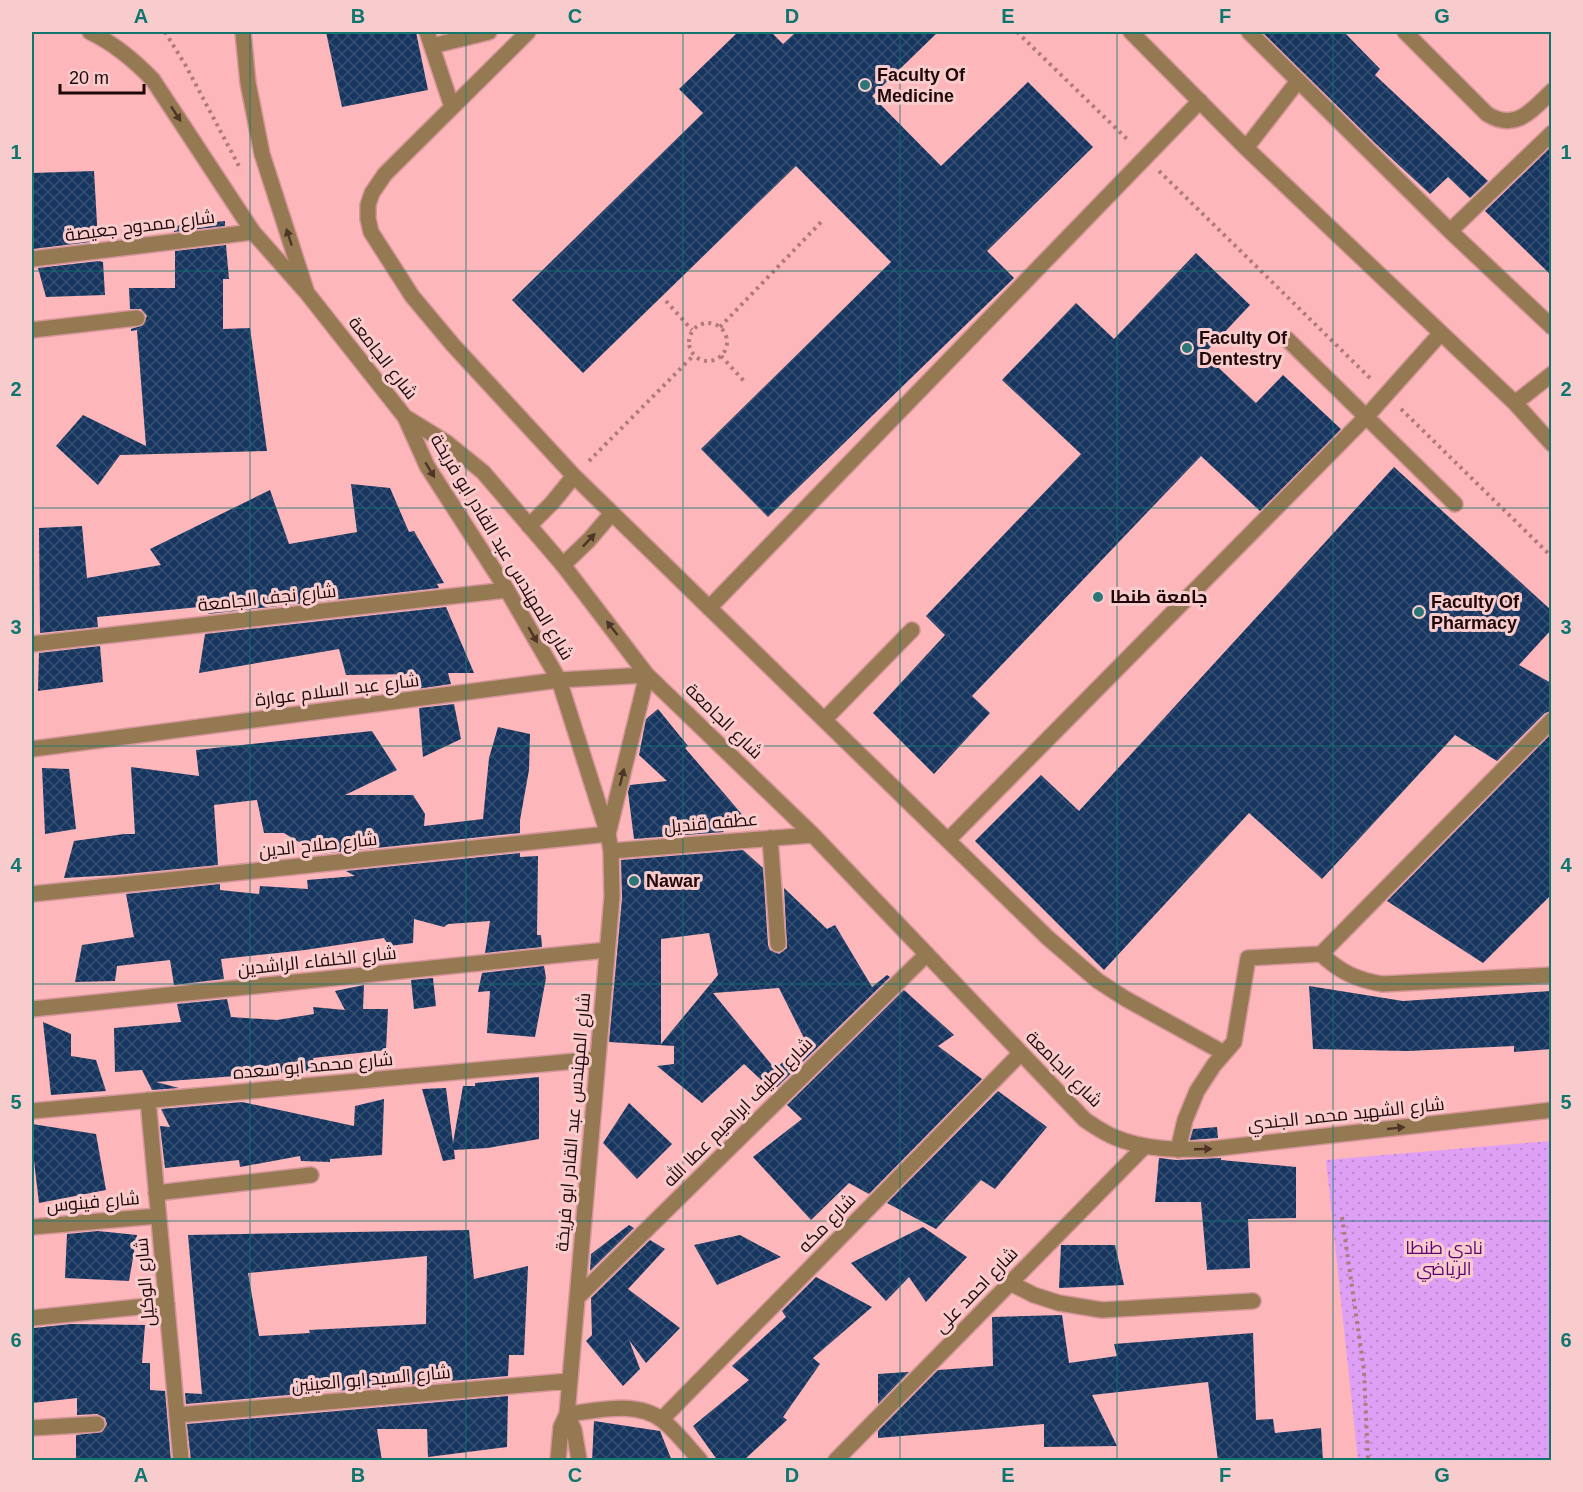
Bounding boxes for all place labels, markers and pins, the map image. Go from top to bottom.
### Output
place label: Faculty Of Medicine [877,65,966,106]
marker: Faculty Of Medicine [858,78,872,92]
place label: Faculty Of Dentestry [1199,328,1288,369]
marker: Faculty Of Dentestry [1180,341,1194,355]
place label: جامعة طنطا [1110,587,1207,607]
marker: جامعة طنطا [1091,590,1105,604]
place label: Faculty Of Pharmacy [1431,592,1520,633]
marker: Faculty Of Pharmacy [1412,605,1426,619]
place label: Nawar [646,871,700,891]
marker: Nawar [627,874,641,888]

